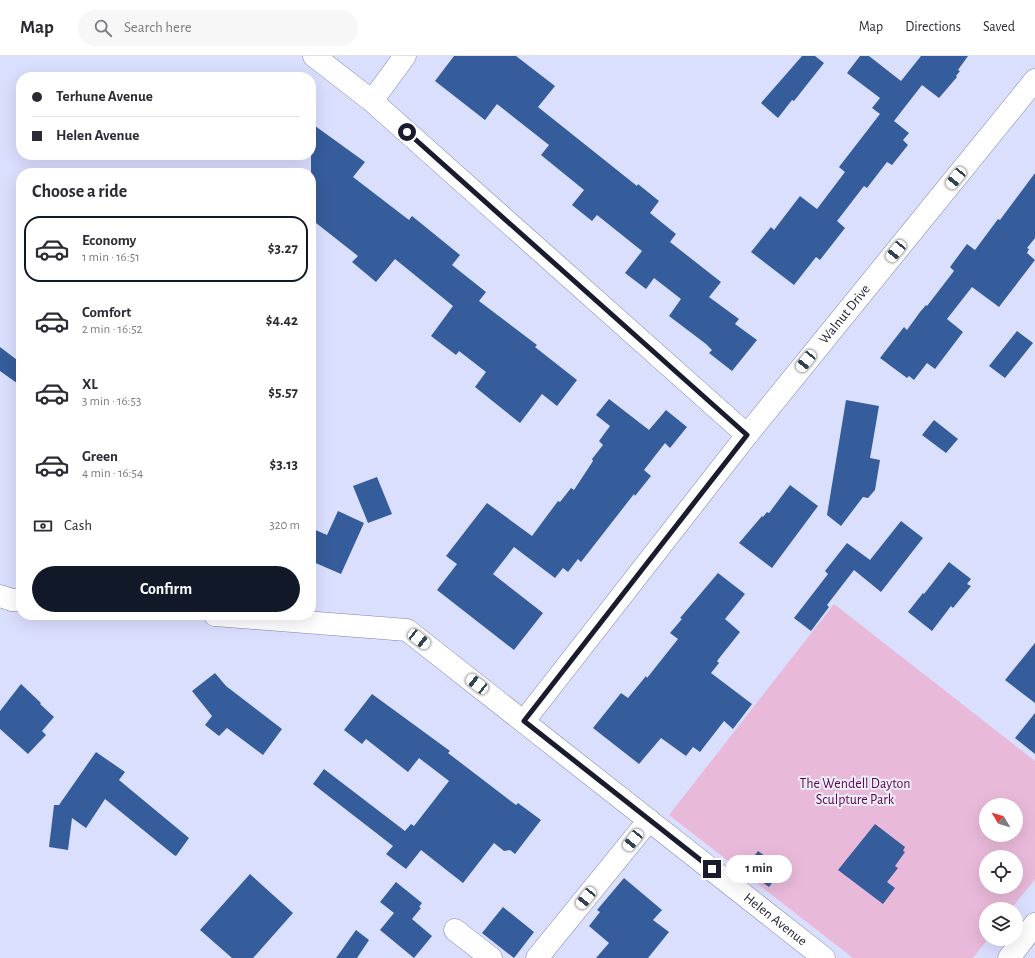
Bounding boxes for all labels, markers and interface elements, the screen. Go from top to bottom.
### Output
search box [78,10,358,46]
icon: search [92,17,114,39]
text: Map [20,18,54,37]
text: Search here [124,20,192,35]
text: Map [859,20,883,34]
text: Directions [905,20,961,34]
text: Saved [983,20,1015,34]
text: Terhune Avenue [56,89,153,104]
route start [398,123,416,141]
text: Helen Avenue [56,128,139,143]
car [944,165,968,191]
text: Choose a ride [32,183,127,201]
icon: car [34,231,70,267]
text: Economy [82,233,136,248]
car [884,238,908,264]
text: $3.27 [268,241,298,256]
text: 1 min · 16:51 [82,251,140,264]
street label: Walnut Drive [817,282,873,347]
icon: car [34,303,70,339]
text: Comfort [82,305,131,320]
text: $4.42 [266,313,298,328]
text: 2 min · 16:52 [82,323,143,336]
car [794,348,818,374]
icon: car [34,375,70,411]
text: XL [82,377,98,392]
text: $5.57 [268,385,298,400]
text: 3 min · 16:53 [82,395,141,408]
icon: car [34,447,70,483]
text: Green [82,449,118,464]
text: $3.13 [269,457,298,472]
text: 4 min · 16:54 [82,467,143,480]
icon: cash [32,515,54,537]
text: Cash [64,518,92,533]
text: 320 m [269,519,300,532]
button: Confirm [32,566,300,612]
car [406,627,432,651]
car [464,672,490,696]
park label: The Wendell Dayton Sculpture Park [800,777,910,807]
north arrow [979,798,1023,842]
map controls [979,798,1023,946]
car [621,827,645,853]
button: locate [979,850,1023,894]
callout: 1 min [726,855,792,883]
route end [703,860,721,878]
text: 1 min [745,862,773,875]
car [574,885,598,911]
street label: Helen Avenue [741,891,809,949]
button: layers [979,902,1023,946]

